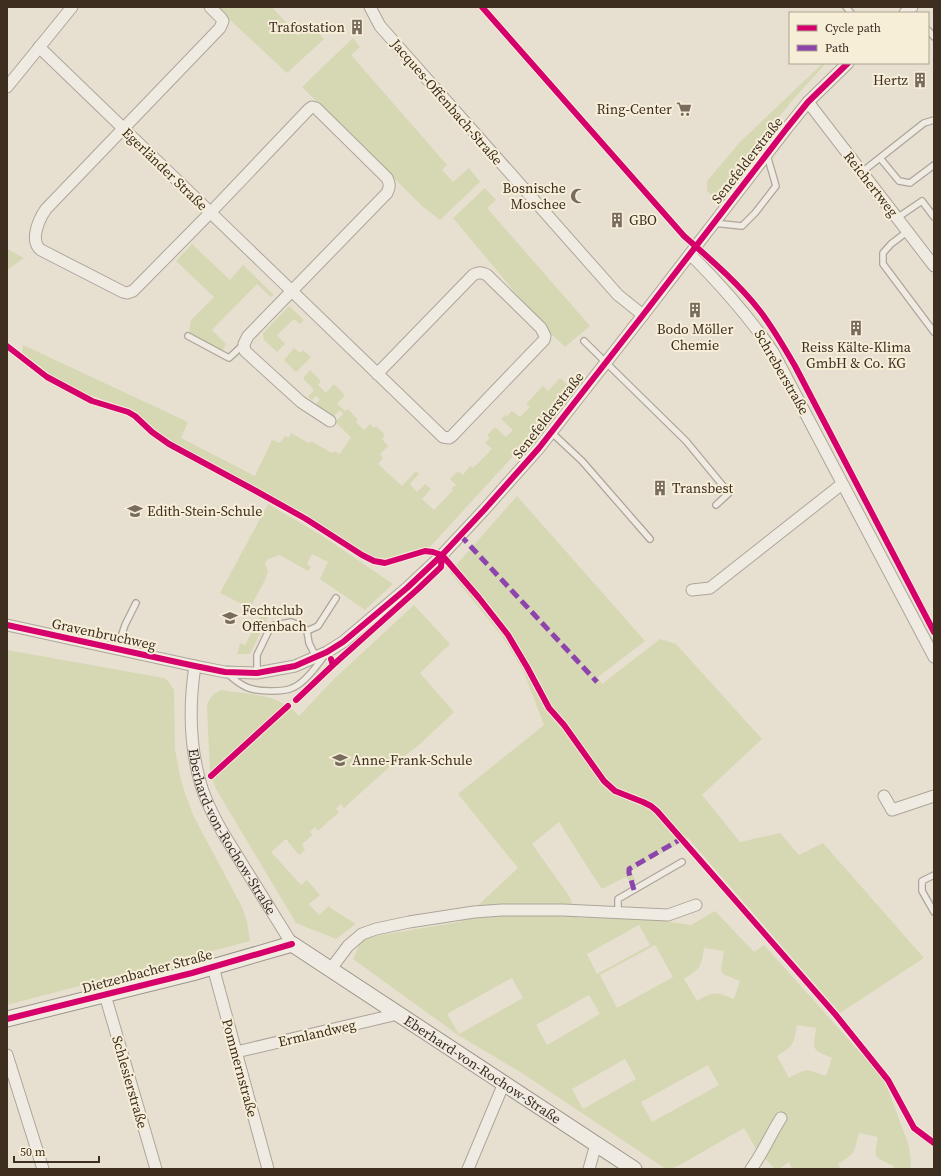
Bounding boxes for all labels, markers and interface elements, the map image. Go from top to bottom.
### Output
legend [789,12,929,64]
place label: Trafostation [269,17,346,37]
building icon: Trafostation [348,18,366,36]
text: Cycle path [825,20,881,36]
street label: Jacques-Offenbach-Straße [386,34,508,169]
text: Path [825,40,849,56]
place label: Hertz [873,70,909,90]
building icon: Hertz [911,71,929,89]
place label: Ring-Center [596,99,672,119]
supermarket icon: Ring-Center [675,100,693,118]
street label: Senefelderstraße [707,112,787,208]
street label: Egerländer Straße [118,123,212,215]
street label: Reichertweg [839,147,903,221]
place label: Bosnische Moschee [502,178,566,214]
mosque icon: Bosnische Moschee [569,187,587,205]
place label: GBO [629,210,657,230]
building icon: GBO [608,211,626,229]
building icon: Bodo Möller Chemie [686,301,704,319]
place label: Bodo Möller Chemie [657,319,733,355]
building icon: Reiss Kälte-Klima GmbH & Co. KG [847,319,865,337]
street label: Schreberstraße [750,326,814,418]
place label: Reiss Kälte-Klima GmbH & Co. KG [801,337,912,373]
street label: Senefelderstraße [508,367,588,463]
place label: Transbest [672,478,734,498]
building icon: Transbest [651,479,669,497]
place label: Edith-Stein-Schule [147,501,262,521]
school or university icon: Edith-Stein-Schule [126,502,144,520]
place label: Fechtclub Offenbach [242,600,307,636]
school or university icon: Fechtclub Offenbach [221,609,239,627]
street label: Gravenbruchweg [50,613,158,655]
street label: Eberhard-von-Rochow-Straße [184,747,281,918]
place label: Anne-Frank-Schule [352,750,472,770]
school or university icon: Anne-Frank-Schule [331,751,349,769]
street label: Dietzenbacher Straße [80,944,214,998]
street label: Eberhard-von-Rochow-Straße [400,1010,565,1129]
street label: Ermlandweg [276,1014,358,1052]
street label: Pommernstraße [217,1016,263,1120]
street label: Schlesierstraße [107,1033,153,1131]
scale bar [14,1138,99,1164]
text: 50 m [20,1144,46,1160]

